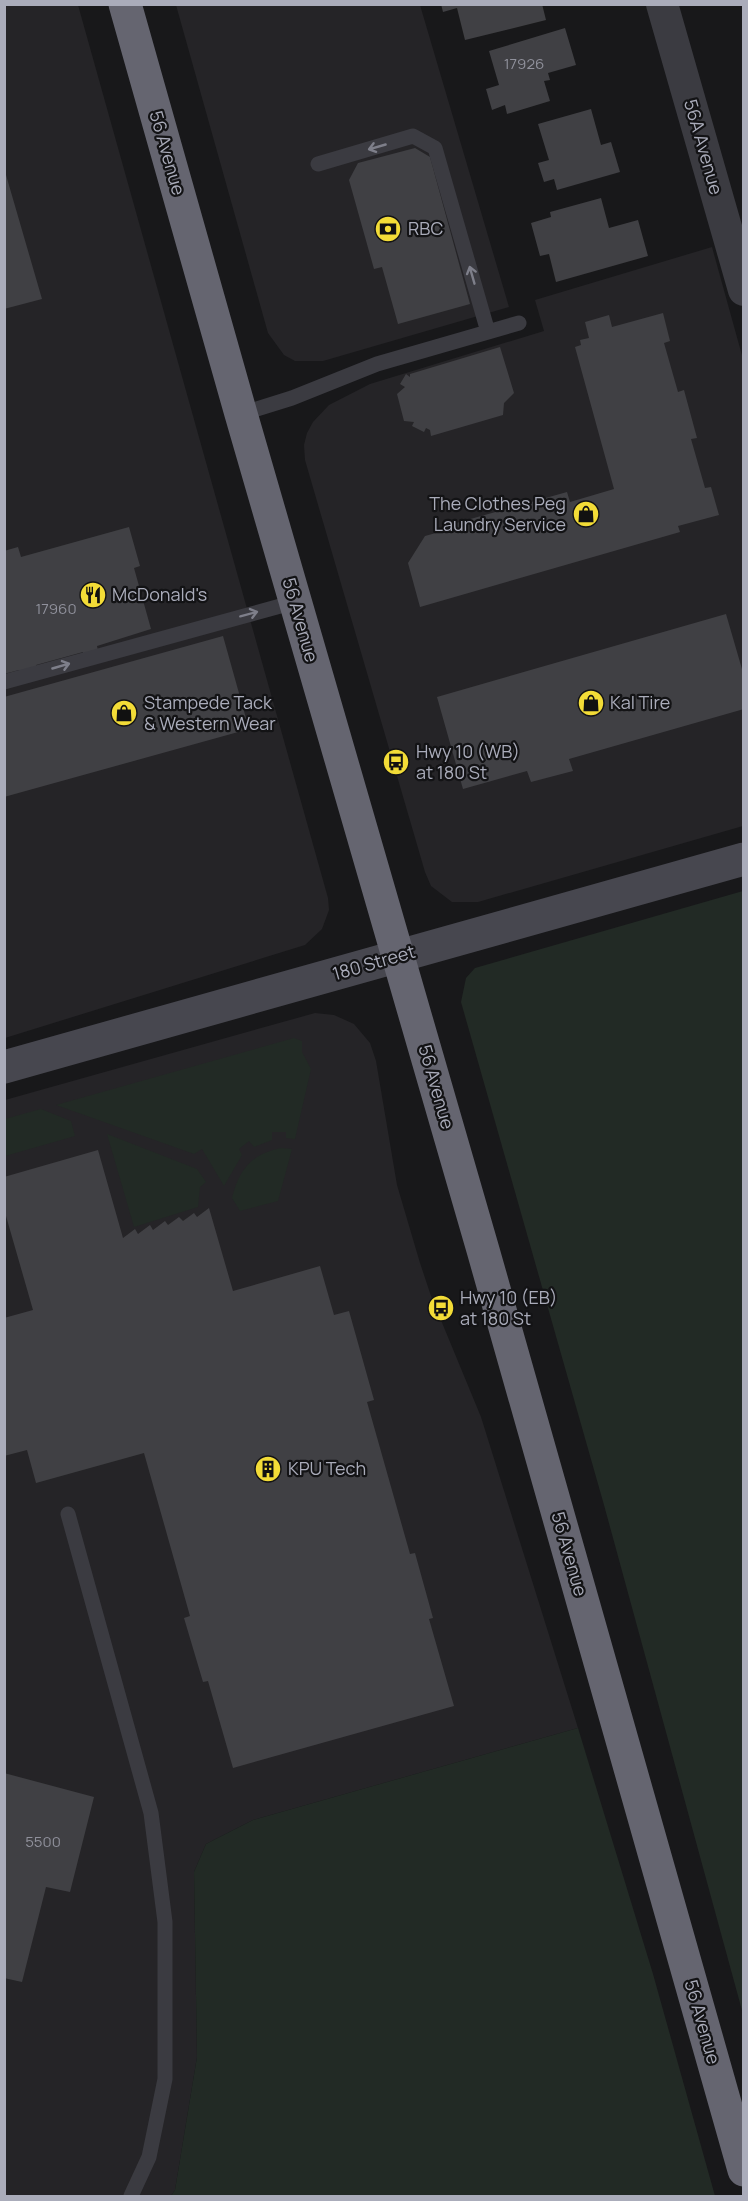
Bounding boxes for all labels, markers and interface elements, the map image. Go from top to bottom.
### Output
house number: 17926 [504,53,544,74]
street label: 56A Avenue [679,96,729,197]
street label: 56 Avenue [144,108,191,198]
one-way arrow [368,142,387,153]
bank icon: RBC [373,214,403,244]
place label: RBC [408,216,443,240]
one-way arrow [466,266,477,285]
place label: The Clothes Peg Laundry Service [429,491,566,536]
shop icon: The Clothes Peg Laundry Service [571,499,601,529]
street label: 56 Avenue [277,575,324,665]
restaurant icon: McDonald's [78,580,108,610]
place label: McDonald's [112,582,207,606]
house number: 17960 [35,598,77,619]
one-way arrow [239,608,258,619]
one-way arrow [51,660,70,671]
shop icon: Kal Tire [576,688,606,718]
place label: Stampede Tack & Western Wear [144,690,276,735]
place label: Kal Tire [610,690,670,714]
shop icon: Stampede Tack & Western Wear [109,698,139,728]
place label: Hwy 10 (WB) at 180 St [416,739,520,784]
bus stop icon: Hwy 10 (WB) at 180 St [381,747,411,777]
street label: 180 Street [330,939,418,985]
street label: 56 Avenue [413,1042,460,1132]
place label: Hwy 10 (EB) at 180 St [460,1285,557,1330]
bus stop icon: Hwy 10 (EB) at 180 St [426,1293,456,1323]
building icon: KPU Tech [253,1454,283,1484]
place label: KPU Tech [288,1456,366,1480]
street label: 56 Avenue [546,1509,593,1599]
house number: 5500 [25,1831,61,1852]
street label: 56 Avenue [679,1977,726,2067]

